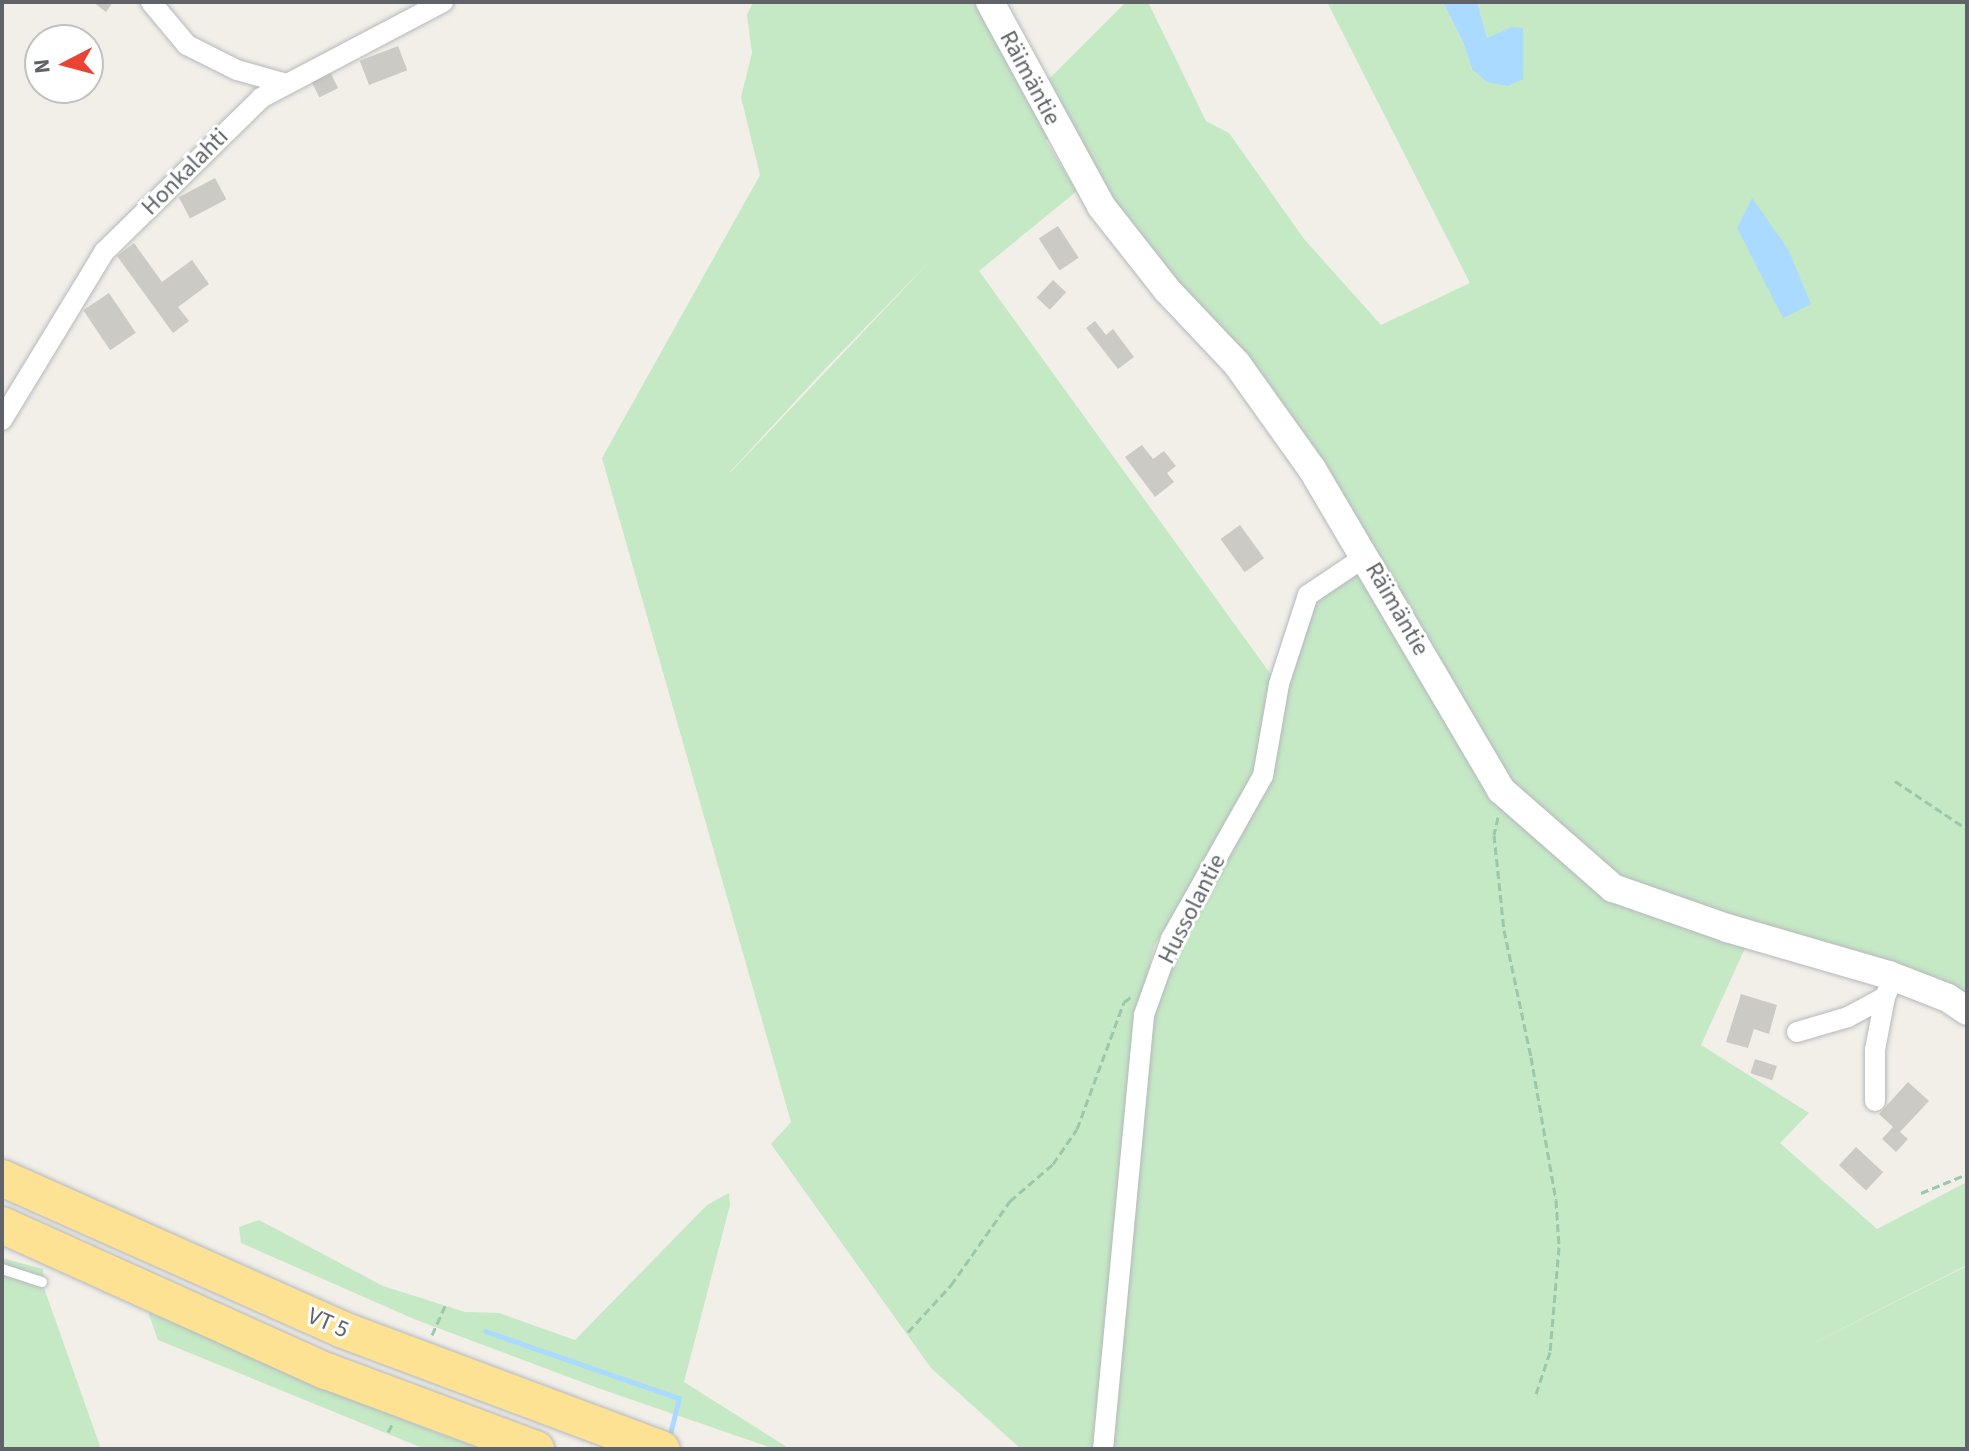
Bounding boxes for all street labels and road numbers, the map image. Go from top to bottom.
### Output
street label: Räimäntie [993,26,1067,130]
street label: Honkalahti [136,123,234,221]
street label: Räimäntie [1359,557,1435,661]
street label: Hussolantie [1152,849,1232,969]
street label: VT 5 [303,1302,353,1344]

